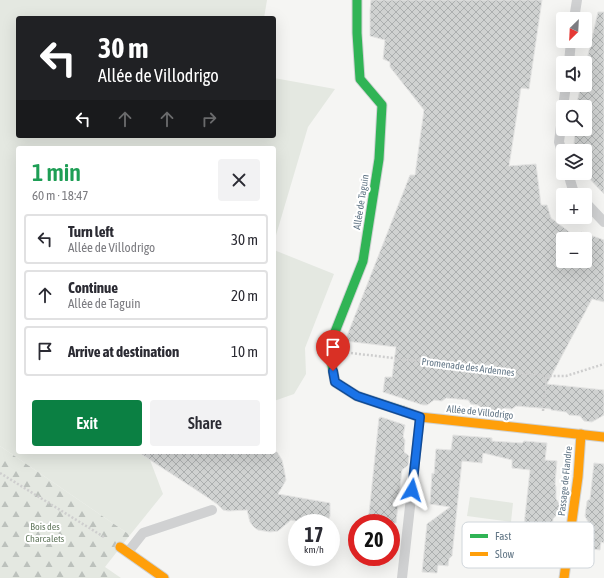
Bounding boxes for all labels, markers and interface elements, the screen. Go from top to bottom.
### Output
north arrow [556,12,592,48]
map controls [556,12,592,268]
icon: left [32,32,84,84]
text: 30 m [98,32,148,64]
button: sound [556,56,592,92]
text: Allée de Villodrigo [98,65,219,86]
button: search [556,100,592,136]
icon: left [72,108,94,130]
icon: ahead [114,108,136,130]
icon: ahead [156,108,178,130]
icon: right [198,108,220,130]
button: layers [556,144,592,180]
text: 1 min [32,159,81,186]
button: close [218,159,260,201]
street label: Allée de Taguin [351,173,371,230]
text: 60 m · 18:47 [32,188,88,203]
button: + [556,188,592,224]
text: Turn left [68,223,114,240]
icon: left [34,228,56,250]
text: 30 m [231,231,258,248]
button: − [556,232,592,268]
text: Allée de Villodrigo [68,240,155,255]
text: Continue [68,279,118,296]
icon: ahead [34,284,56,306]
text: 20 m [231,287,258,304]
text: Allée de Taguin [68,296,141,311]
pin [316,330,350,371]
icon: arrive [322,336,344,358]
icon: arrive [34,340,56,362]
text: Arrive at destination [68,343,179,360]
text: 10 m [231,343,258,360]
street label: Promenade des Ardennes [421,356,516,378]
button: Exit [32,400,142,446]
button: Share [150,400,260,446]
street label: Allée de Villodrigo [446,403,514,421]
street label: Passage de Flandre [556,445,574,516]
position arrow [391,469,433,511]
speed limit sign: 20 [348,514,400,566]
park label: Bois des Charcalets [26,521,65,544]
legend [462,522,594,568]
text: 17 [305,523,323,546]
text: Fast [495,530,511,542]
text: km/h [304,544,324,555]
text: Slow [495,548,514,560]

